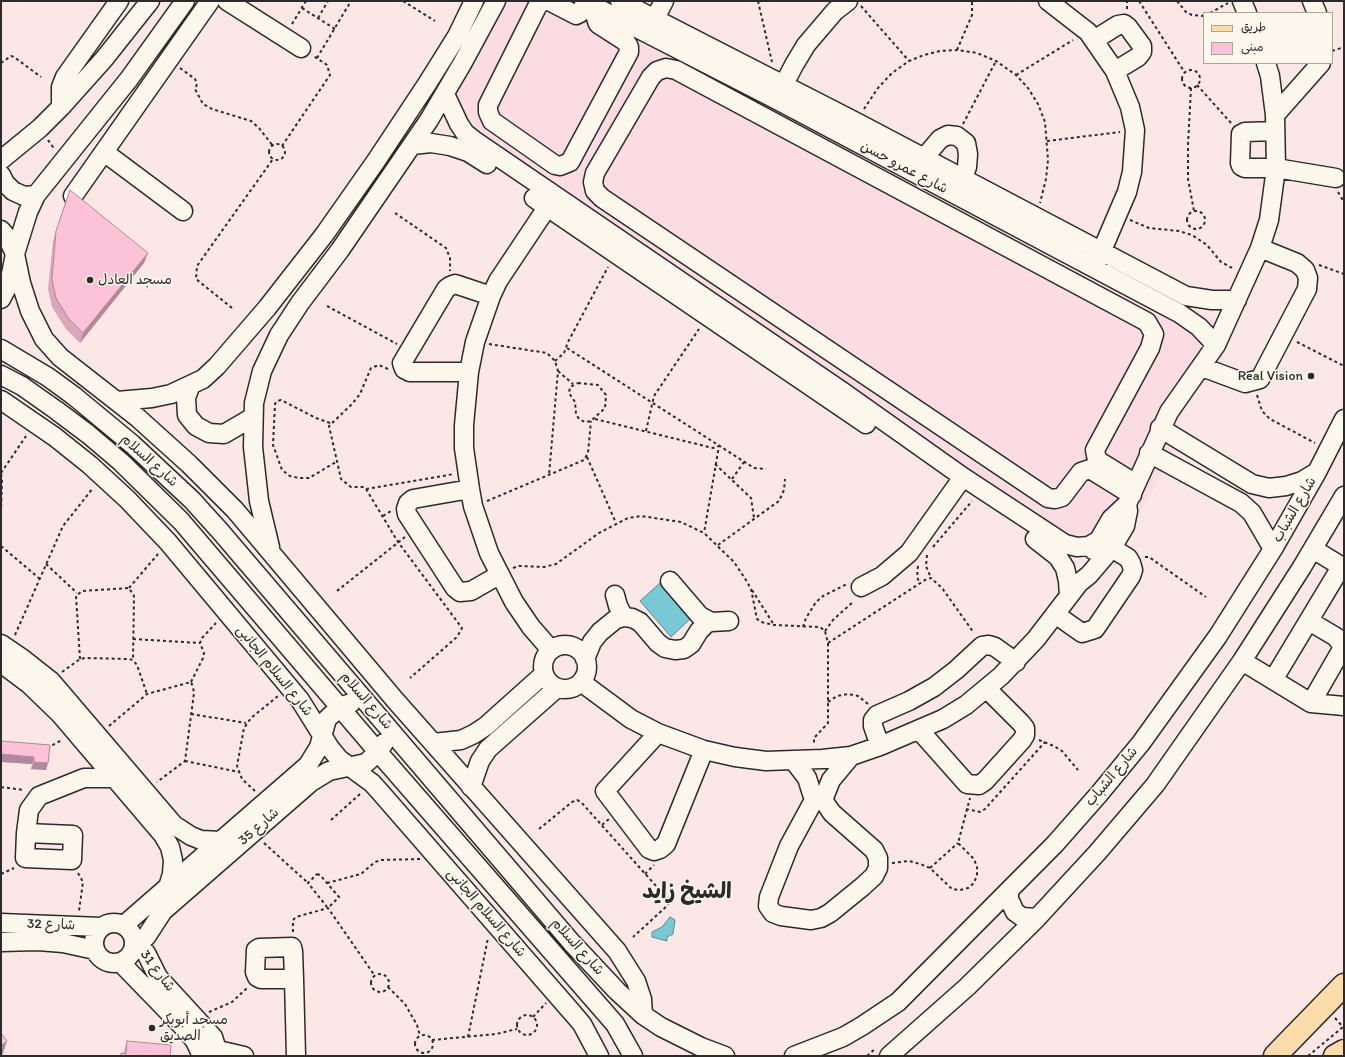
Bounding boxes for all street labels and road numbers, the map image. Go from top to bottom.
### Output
street label: شارع عمرو حسن [858,138,950,198]
street label: شارع السلام [117,431,181,491]
street label: شارع الشباب [1270,474,1320,546]
street label: شارع السلام الجانبى [232,622,316,720]
street label: شارع السلام [336,669,396,733]
street label: شارع الشباب [1082,744,1142,810]
street label: شارع 35 [235,805,283,849]
street label: شارع السلام الجانبى [443,865,529,961]
street label: شارع السلام [547,915,607,979]
street label: شارع 32 [27,916,75,934]
street label: شارع 31 [136,947,178,995]

